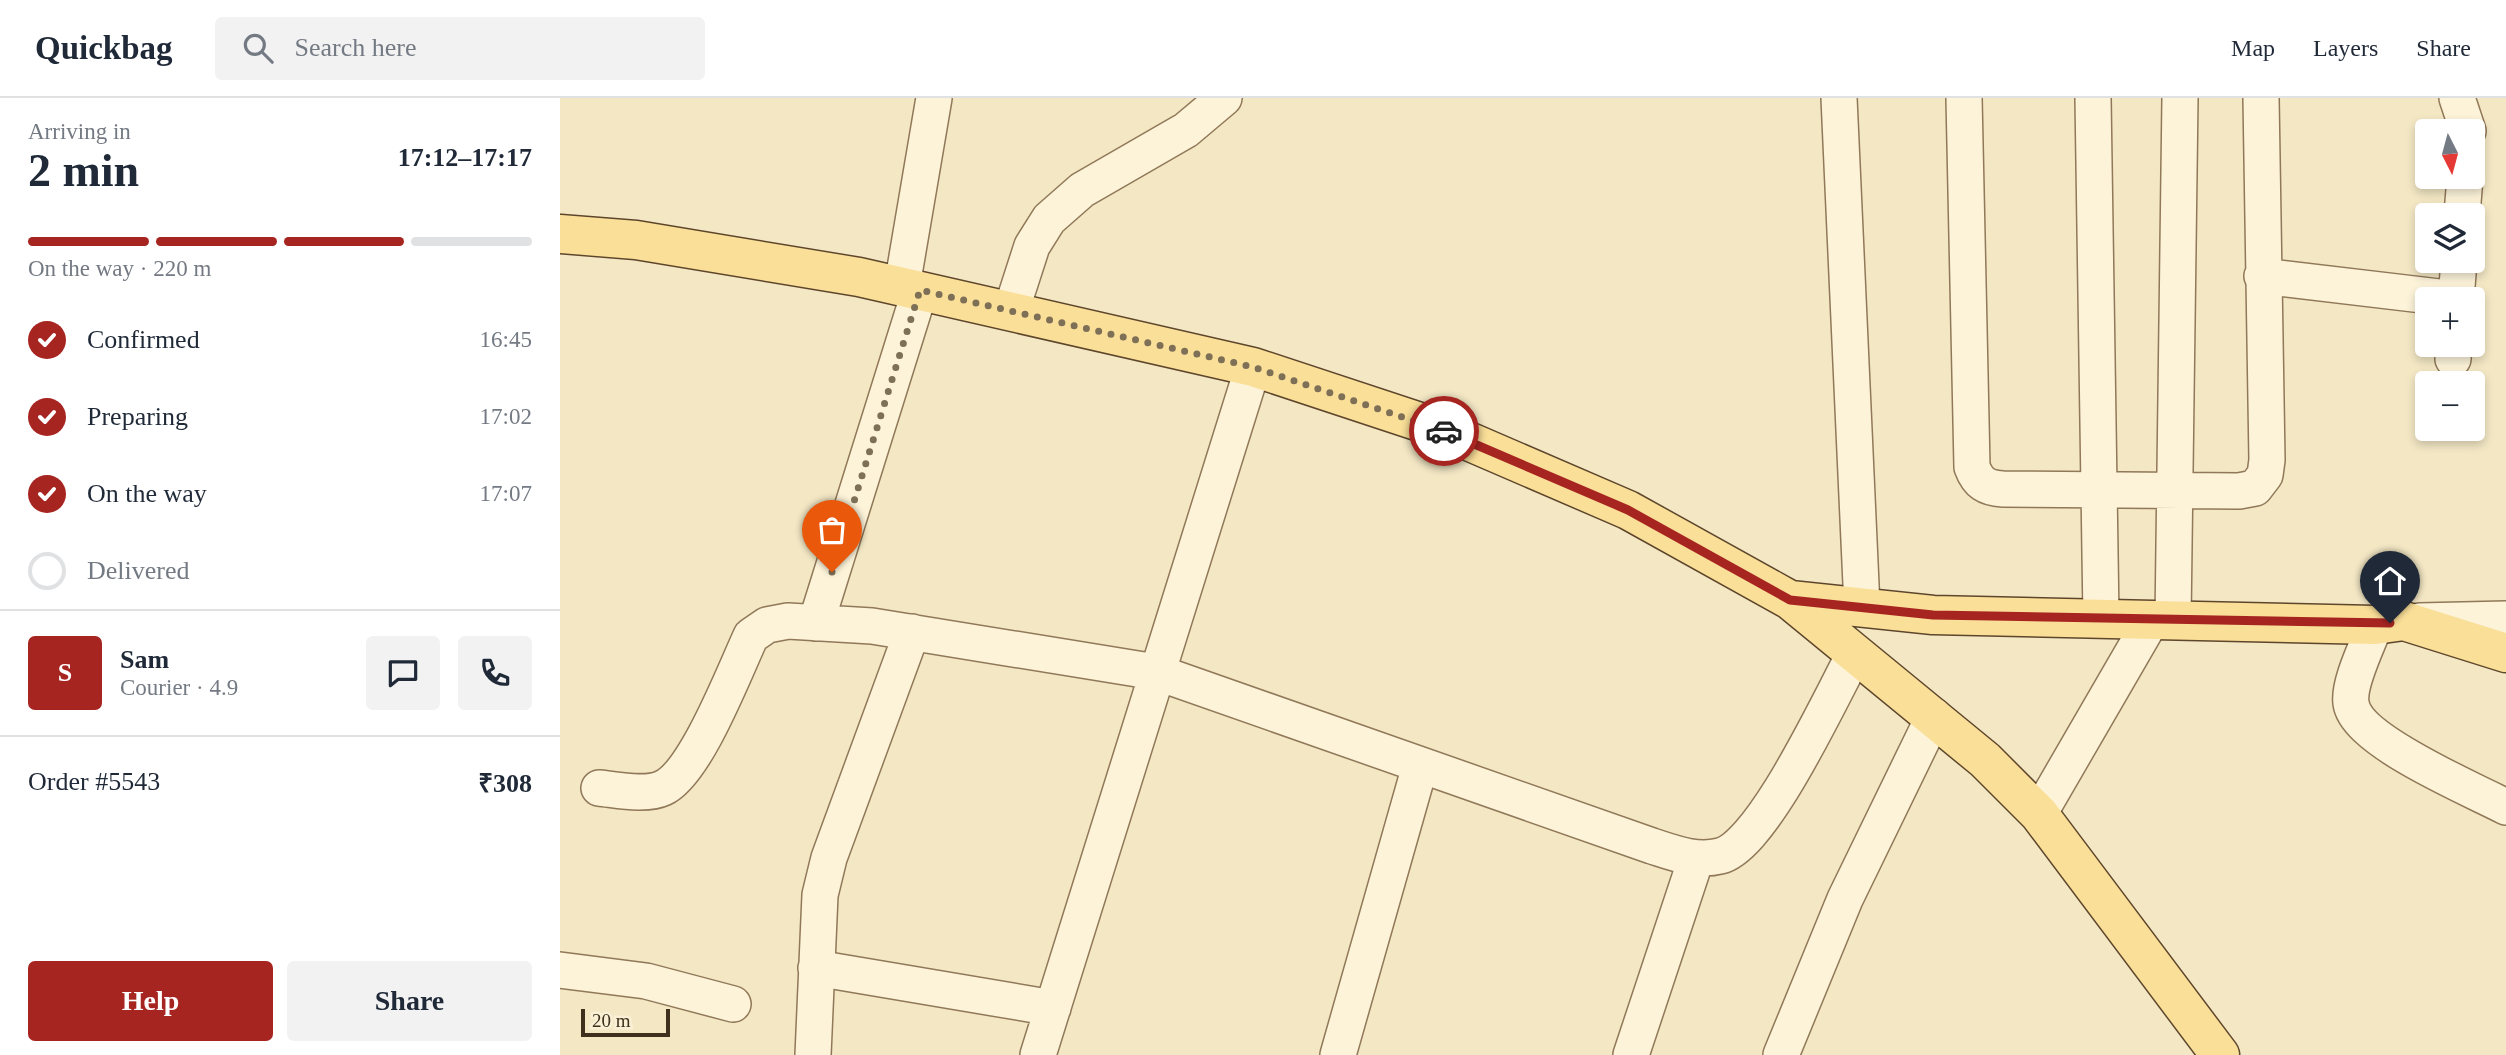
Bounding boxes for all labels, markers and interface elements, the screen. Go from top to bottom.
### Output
search box [215,17,705,80]
icon: search [239,29,277,67]
text: Quickbag [35,30,173,66]
text: Search here [295,33,417,62]
text: Map [2231,35,2275,61]
text: Layers [2313,35,2378,61]
text: Share [2416,35,2471,61]
text: Arriving in [28,119,131,144]
north arrow [2415,119,2485,189]
map controls [2415,119,2485,441]
text: 17:12–17:17 [398,143,532,172]
text: 2 min [28,145,139,196]
button: layers [2415,203,2485,273]
text: On the way · 220 m [28,256,211,281]
button: + [2415,287,2485,357]
icon: check [28,321,66,359]
text: Confirmed [87,325,200,354]
text: 16:45 [480,327,532,352]
button: − [2415,371,2485,441]
courier [1409,396,1479,466]
icon: check [28,398,66,436]
text: Preparing [87,402,188,431]
text: 17:02 [480,404,532,429]
icon: car [1425,412,1463,450]
icon: check [28,475,66,513]
text: On the way [87,479,207,508]
text: 17:07 [480,481,532,506]
pin [802,500,862,572]
icon: bag [813,511,851,549]
pin [2360,551,2420,623]
text: Delivered [87,556,190,585]
icon: home [2371,562,2409,600]
button: chat [366,636,440,710]
button: phone [458,636,532,710]
text: Sam [120,645,169,674]
text: S [58,658,72,687]
text: Courier · 4.9 [120,675,238,700]
text: Order #5543 [28,767,160,796]
text: ₹308 [478,769,532,798]
button: Help [28,961,273,1041]
button: Share [287,961,532,1041]
scale bar [581,1006,670,1038]
text: 20 m [592,1010,631,1031]

